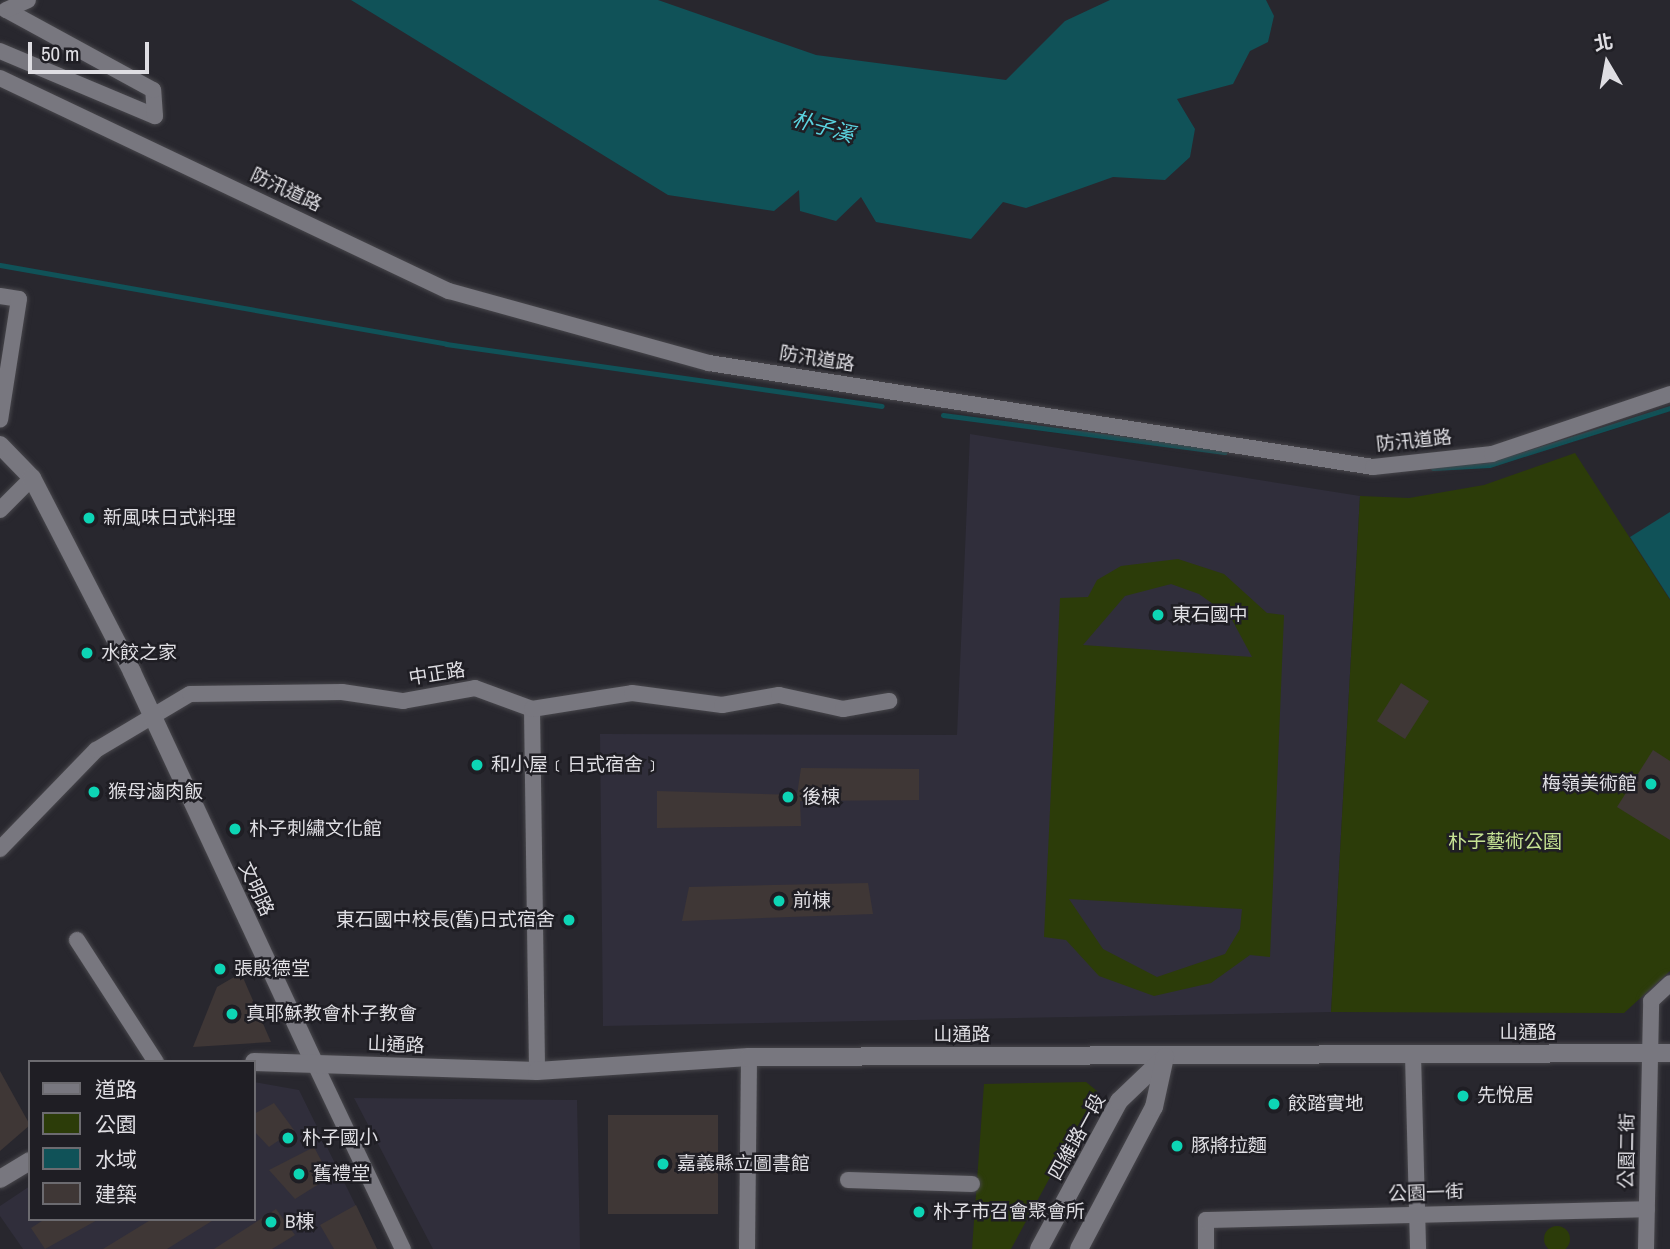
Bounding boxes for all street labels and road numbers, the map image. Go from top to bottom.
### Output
street label: 防汛道路 [247,164,325,216]
street label: 防汛道路 [778,342,856,376]
street label: 防汛道路 [1375,426,1453,456]
street label: 中正路 [407,658,467,690]
street label: 文明路 [234,858,278,920]
street label: 山通路 [1500,1022,1556,1044]
street label: 山通路 [934,1024,990,1046]
street label: 山通路 [367,1033,425,1057]
street label: 四維路一段 [1044,1090,1110,1184]
street label: 公園二街 [1615,1113,1639,1189]
street label: 公園一街 [1388,1180,1464,1206]

